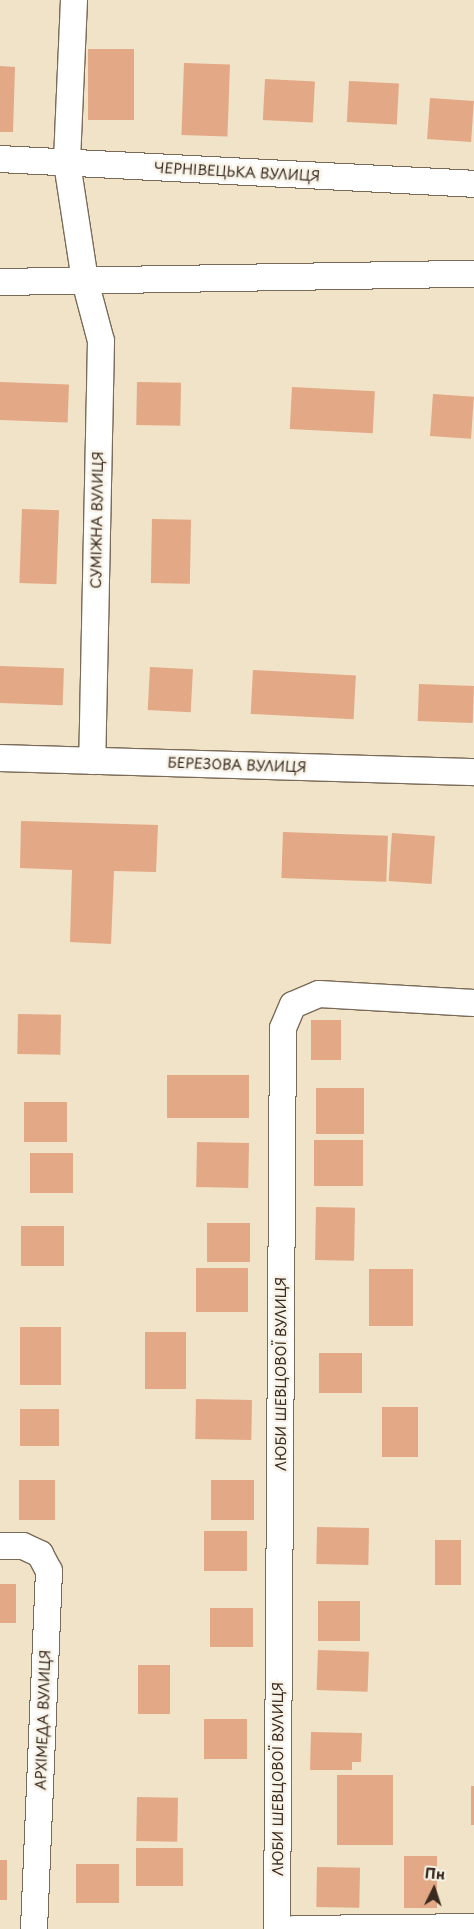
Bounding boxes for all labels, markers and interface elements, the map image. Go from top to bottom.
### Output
street label: ЧЕРНІВЕЦЬКА ВУЛИЦЯ [154,159,320,185]
street label: СУМІЖНА ВУЛИЦЯ [87,451,107,589]
street label: БЕРЕЗОВА ВУЛИЦЯ [167,754,307,776]
street label: ЛЮБИ ШЕВЦОВОЇ ВУЛИЦЯ [273,1276,289,1472]
street label: АРХІМЕДА ВУЛИЦЯ [32,1650,54,1790]
street label: ЛЮБИ ШЕВЦОВОЇ ВУЛИЦЯ [270,1681,286,1877]
text: Пн [424,1862,446,1885]
north arrow [409,1864,459,1914]

